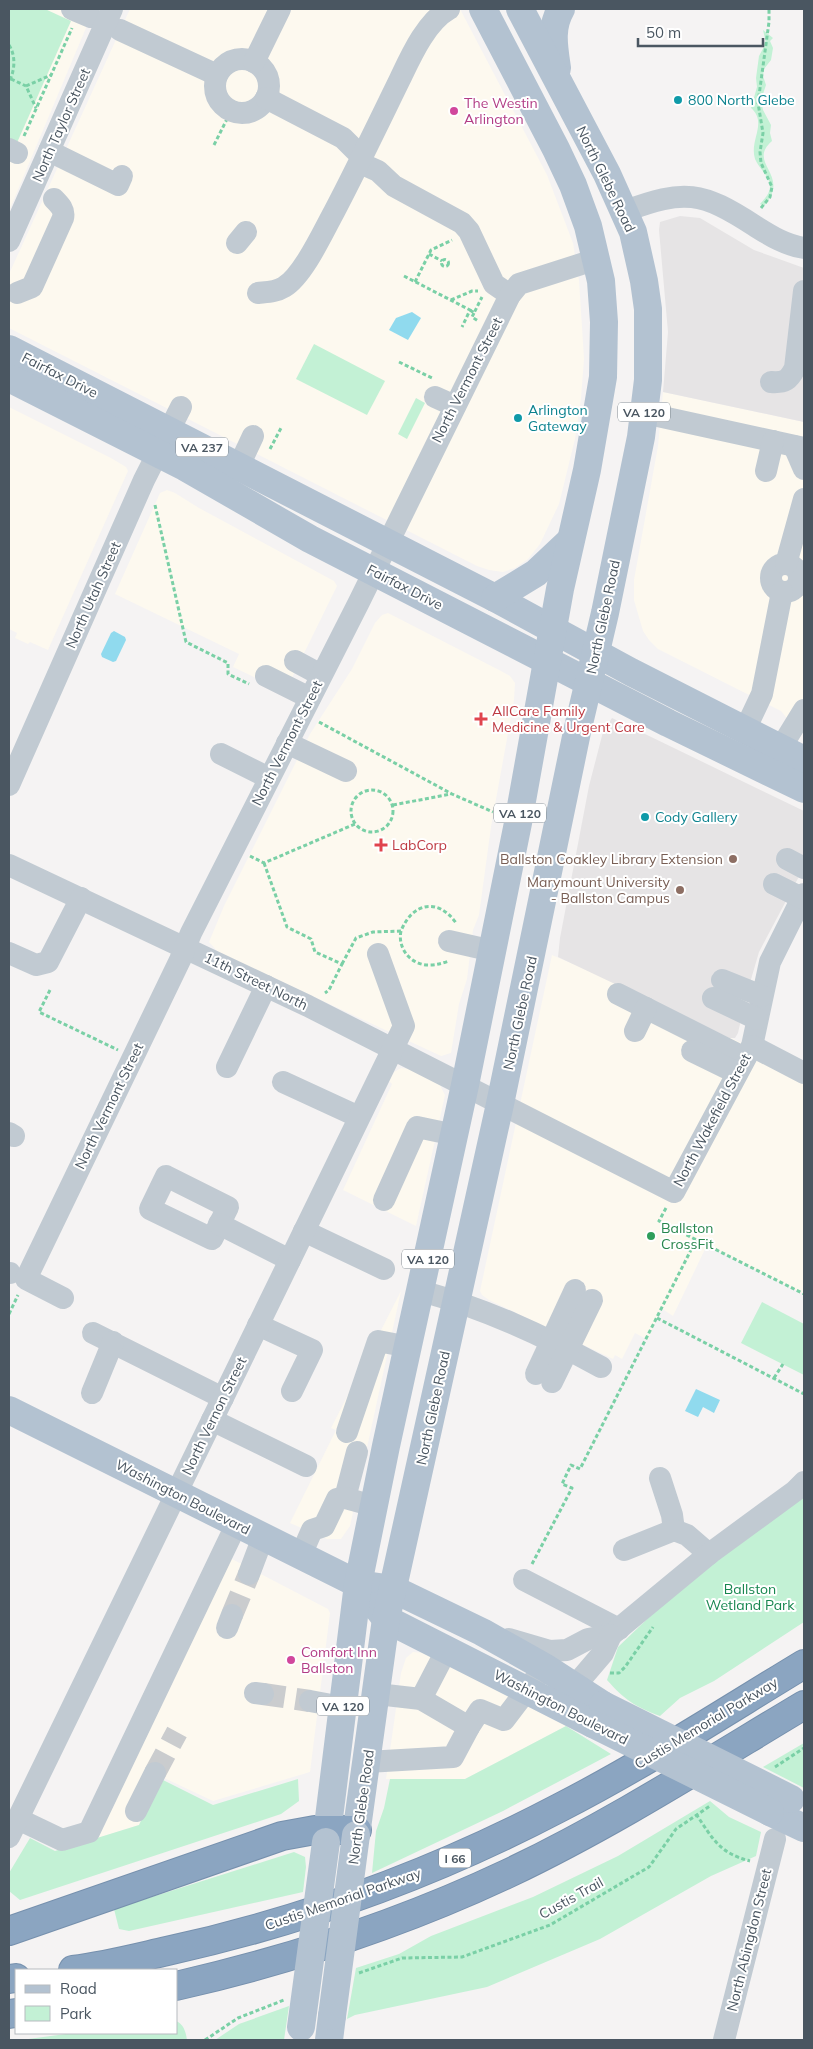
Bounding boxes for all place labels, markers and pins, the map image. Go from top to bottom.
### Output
place label: 800 North Glebe [688,91,795,109]
place label: The Westin Arlington [464,94,538,128]
marker: 800 North Glebe [672,94,684,106]
marker: The Westin Arlington [448,105,460,117]
place label: Arlington Gateway [528,401,588,435]
marker: Arlington Gateway [512,412,524,424]
place label: AllCare Family Medicine & Urgent Care [492,702,645,736]
marker: AllCare Family Medicine & Urgent Care [474,712,488,726]
place label: Cody Gallery [655,808,738,826]
marker: Cody Gallery [639,811,651,823]
place label: LabCorp [392,836,447,854]
marker: LabCorp [374,838,388,852]
place label: Ballston Coakley Library Extension [500,850,723,868]
marker: Ballston Coakley Library Extension [727,853,739,865]
place label: Marymount University - Ballston Campus [527,873,671,907]
marker: Marymount University - Ballston Campus [674,884,686,896]
place label: Ballston CrossFit [661,1219,714,1253]
marker: Ballston CrossFit [645,1230,657,1242]
place label: Comfort Inn Ballston [301,1643,377,1677]
marker: Comfort Inn Ballston [285,1654,297,1666]

